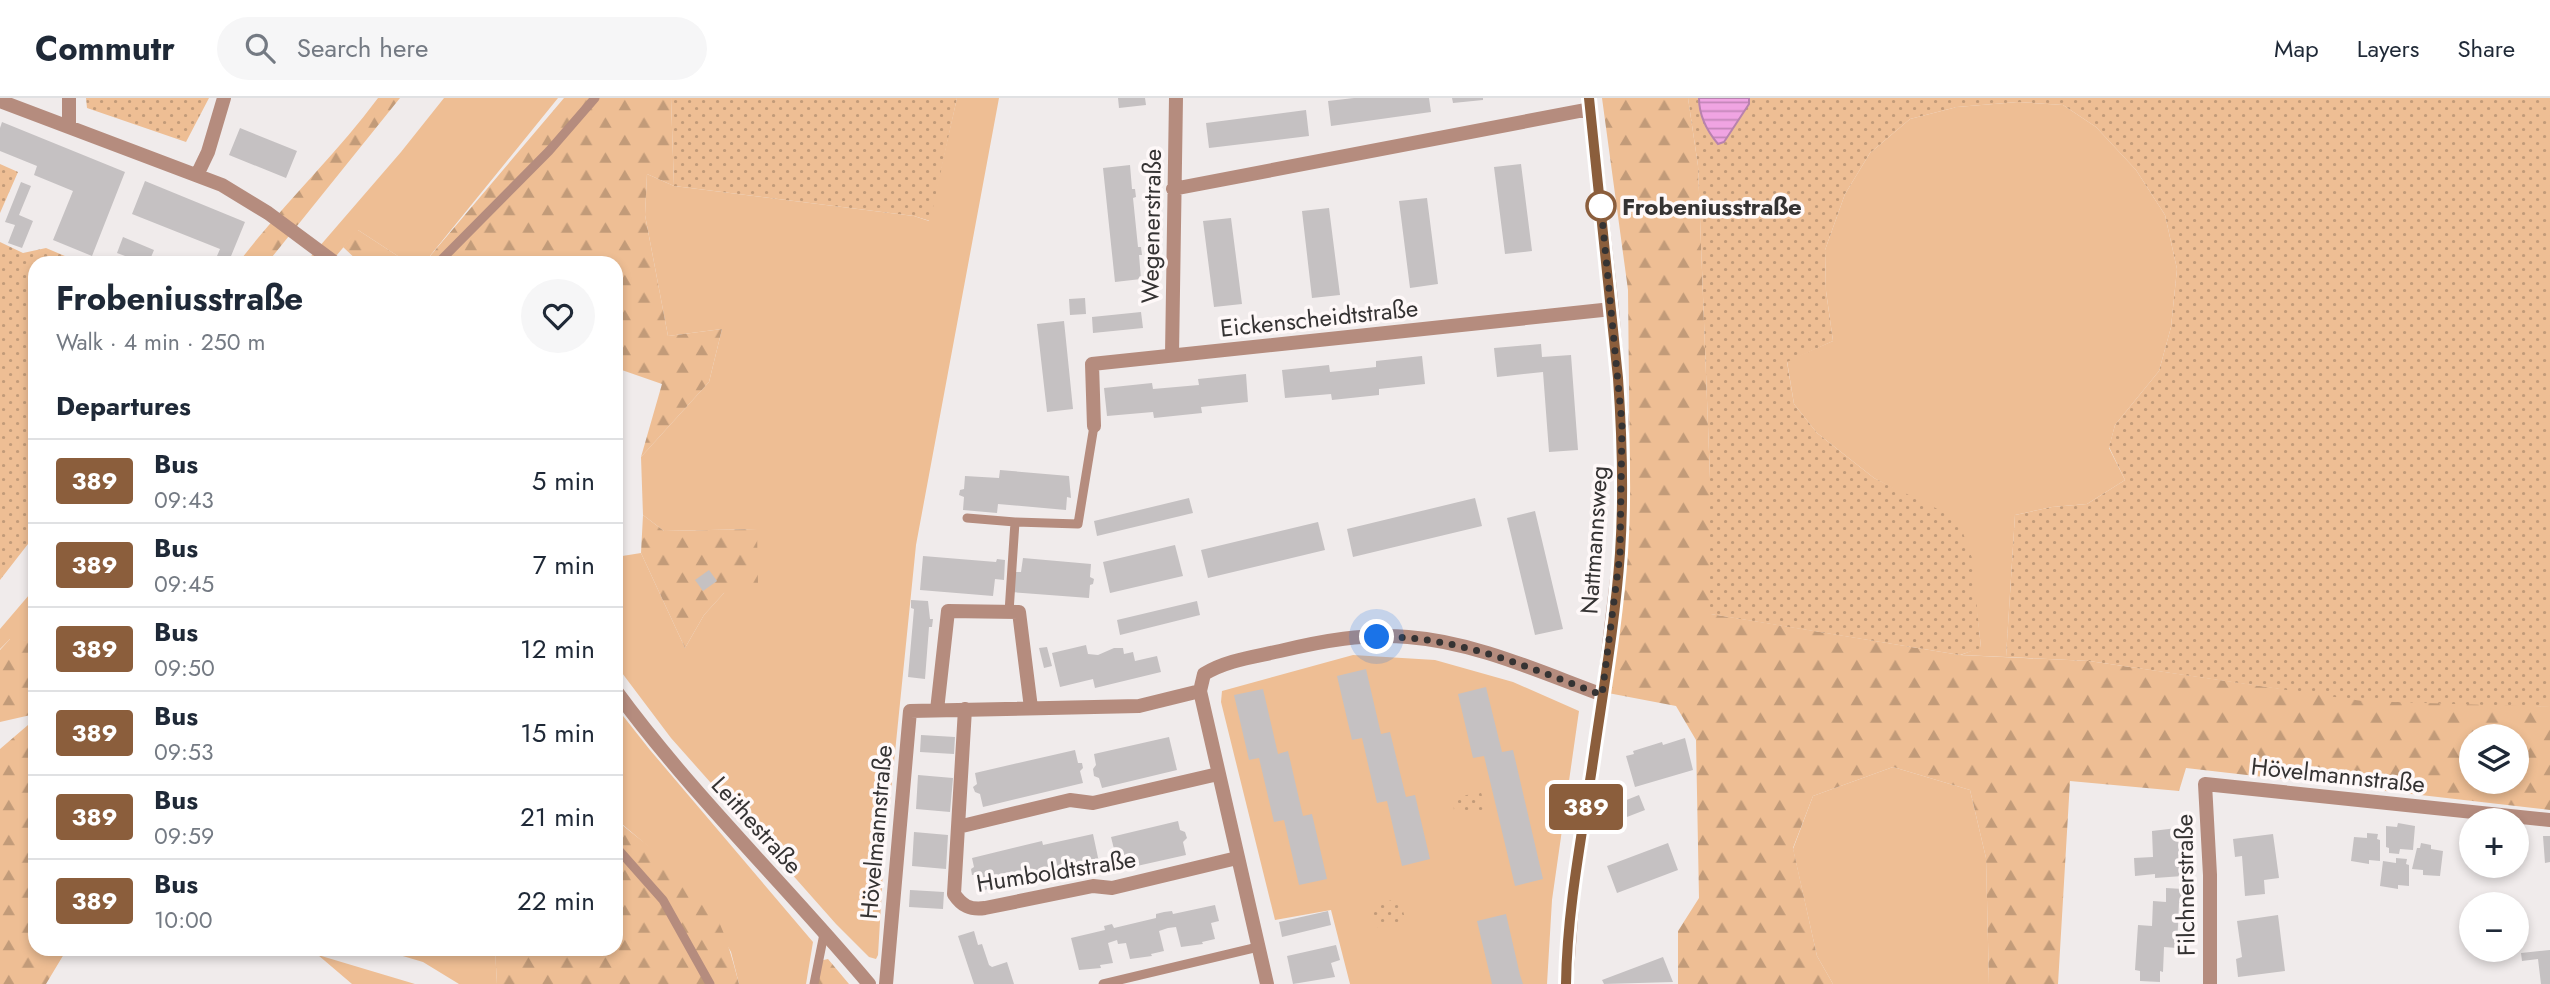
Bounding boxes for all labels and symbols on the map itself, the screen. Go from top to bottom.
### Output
street label: Wegenerstraße [1132,148,1170,304]
place label: Frobeniusstraße [1622,189,1802,224]
marker: Frobeniusstraße [1586,191,1616,221]
street label: Eickenscheidtstraße [1218,290,1420,346]
street label: Nattmannsweg [1571,465,1617,615]
your location [1359,619,1394,654]
street label: Hövelmannstraße [851,744,901,920]
street label: Hövelmannstraße [2249,748,2427,802]
street label: Leithestraße [703,768,811,882]
line badge: 389 [1546,784,1626,830]
street label: Filchnerstraße [2166,814,2204,956]
street label: Humboldtstraße [974,841,1138,901]

